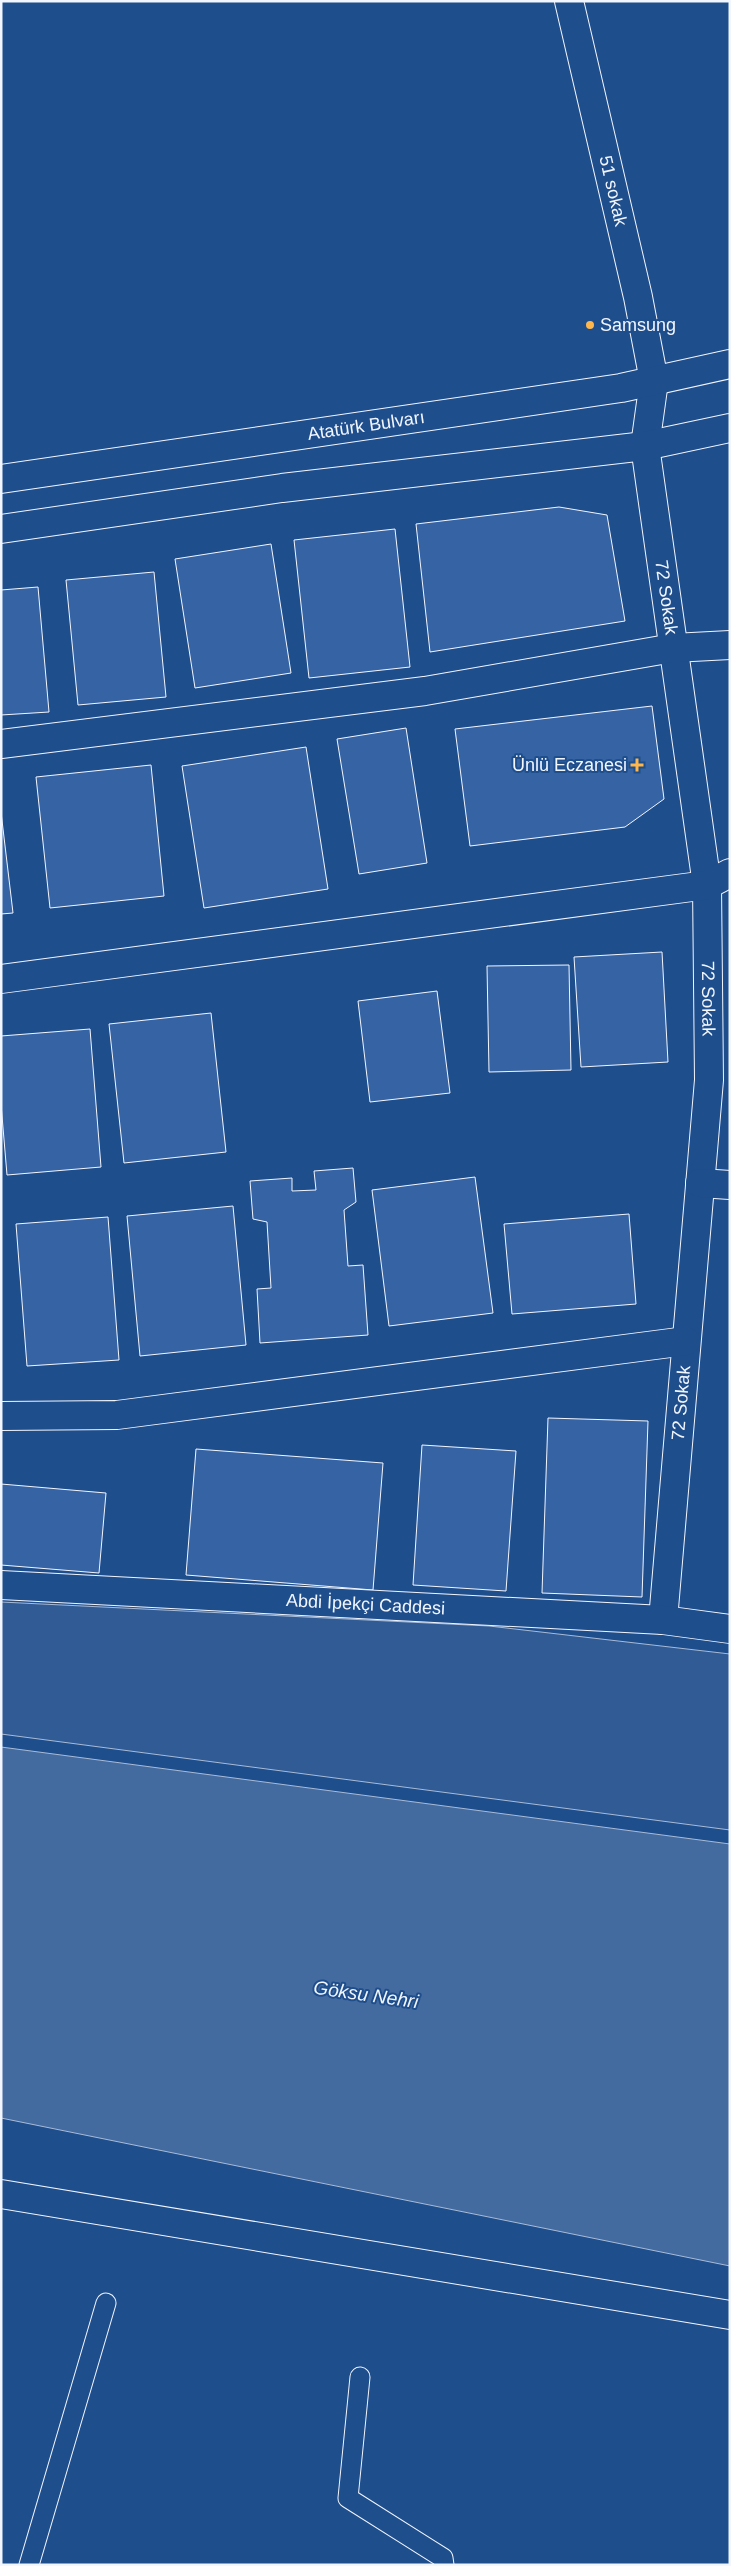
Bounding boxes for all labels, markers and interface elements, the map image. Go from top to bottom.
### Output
street label: 51 sokak [595,154,631,229]
place label: Samsung [600,315,676,335]
marker: Samsung [584,319,596,331]
street label: Atatürk Bulvarı [306,407,426,444]
street label: 72 Sokak [651,559,682,637]
place label: Ünlü Eczanesi [512,755,627,775]
marker: Ünlü Eczanesi [631,759,643,771]
street label: 72 Sokak [698,961,719,1037]
street label: 72 Sokak [668,1364,694,1441]
street label: Abdi İpekçi Caddesi [285,1590,446,1618]
water label: Göksu Nehri [312,1977,420,2012]

